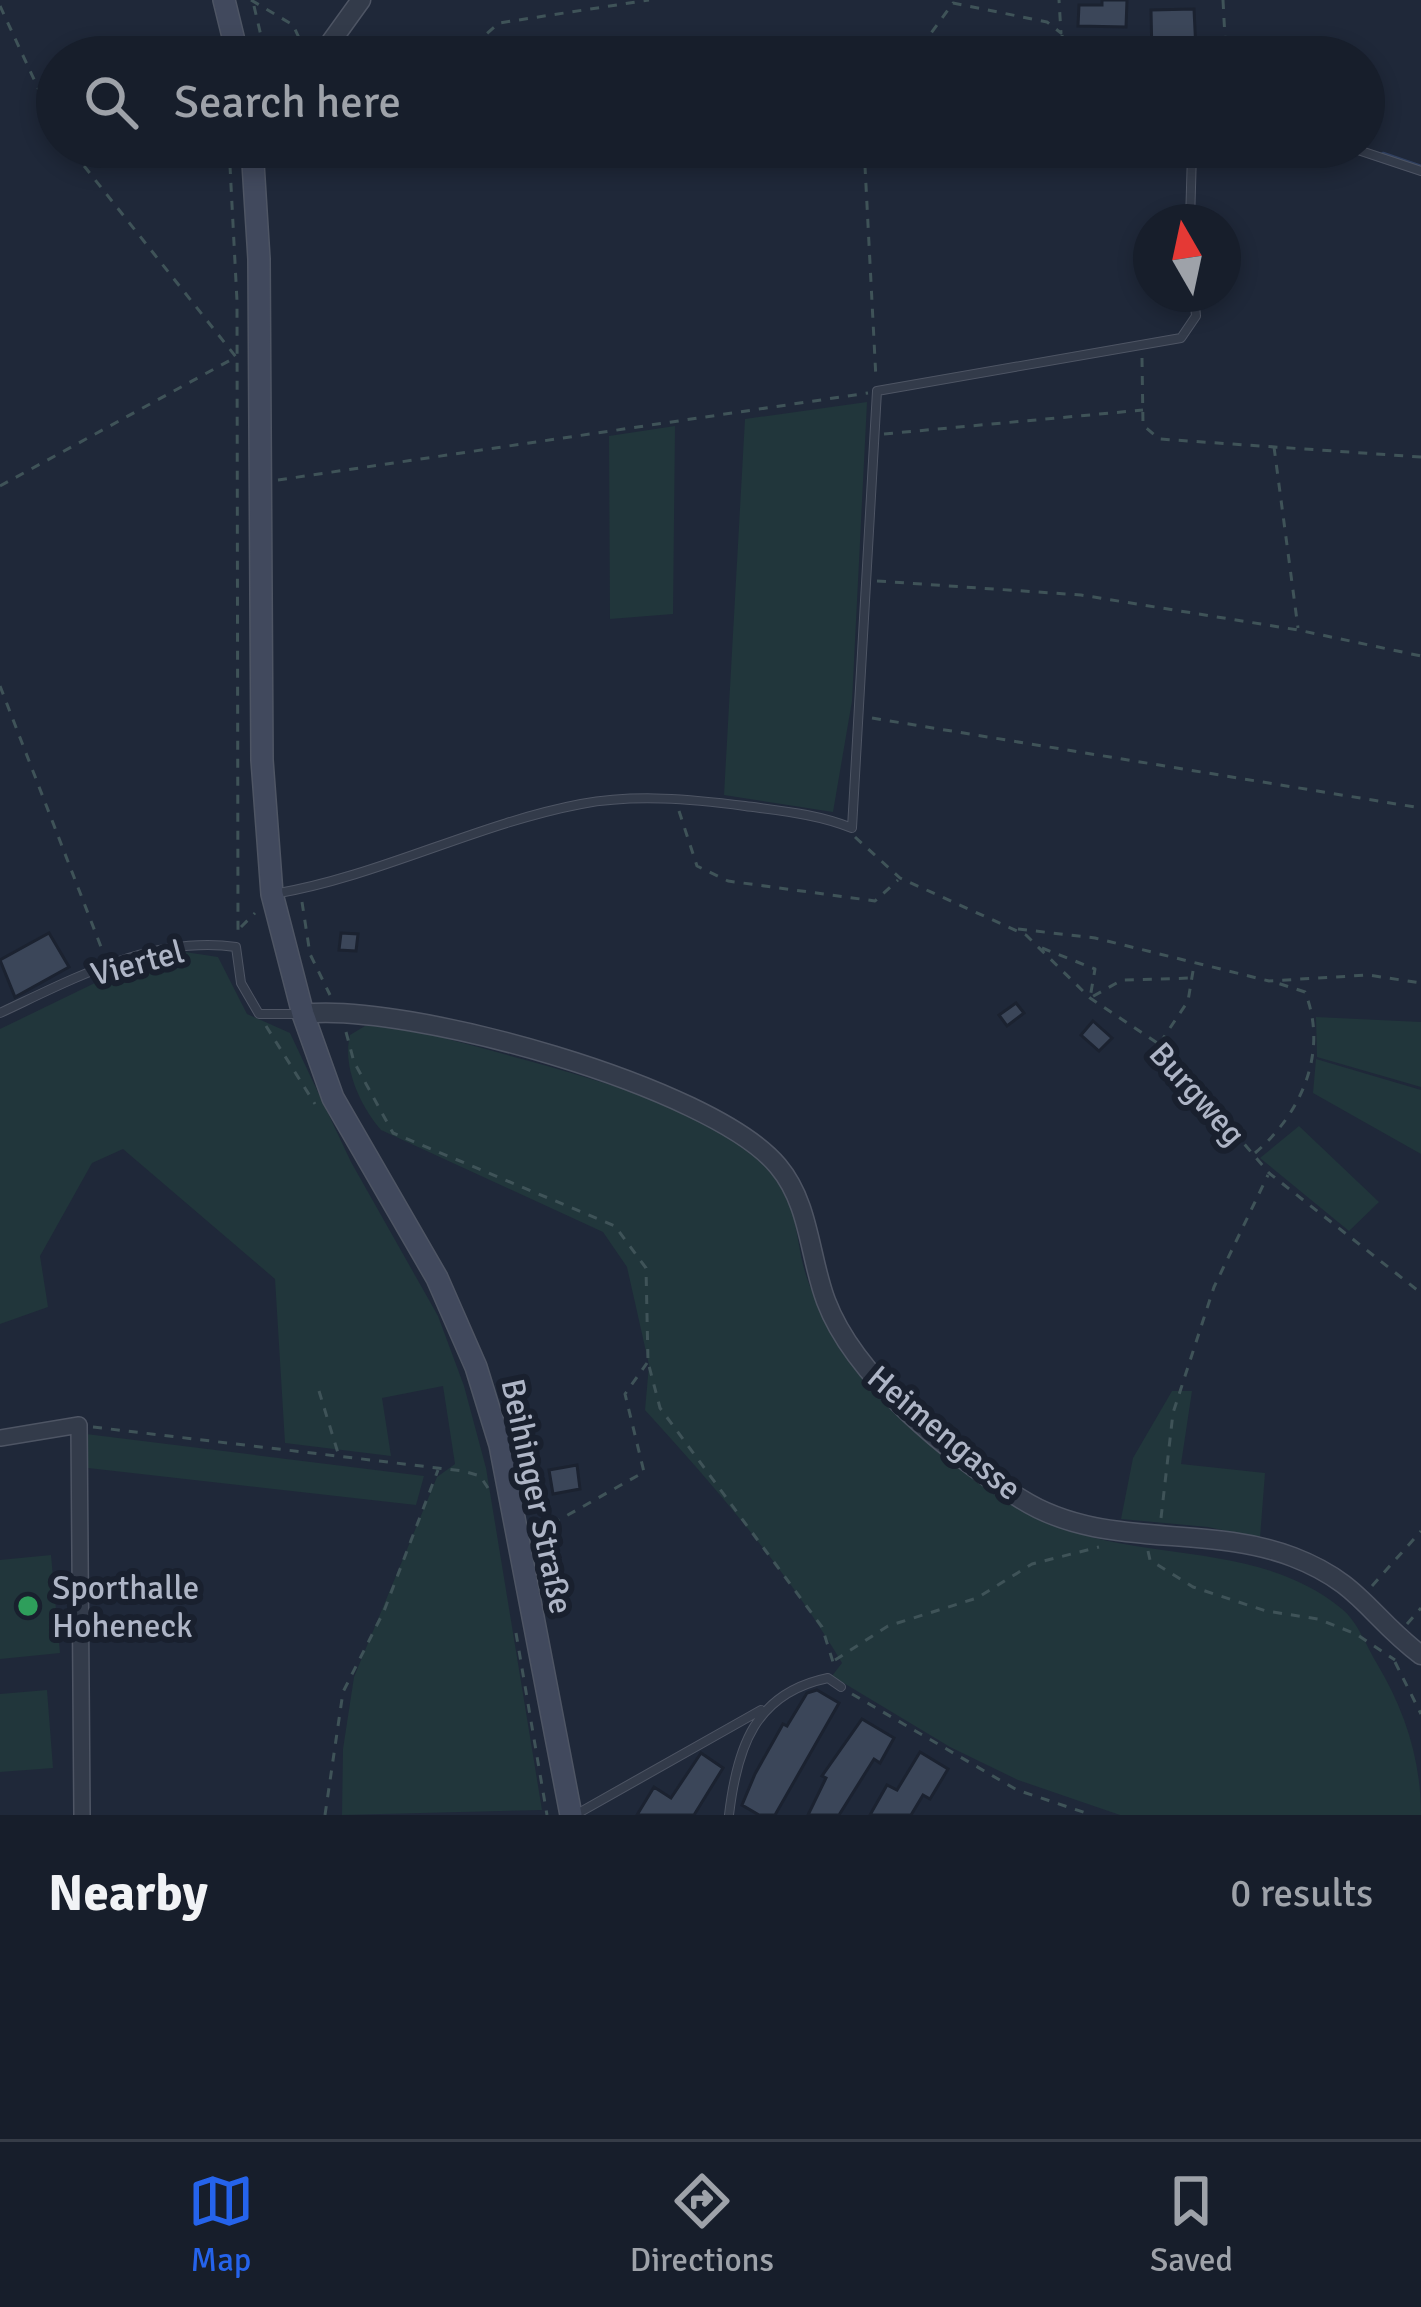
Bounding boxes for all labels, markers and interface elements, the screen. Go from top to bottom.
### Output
search box [36,36,1385,168]
icon: search [78,69,144,135]
text: Search here [174,75,401,130]
north arrow [1133,204,1241,312]
street label: Viertel [86,931,188,996]
street label: Burgweg [1140,1034,1254,1154]
street label: Heimengasse [859,1357,1029,1509]
street label: Beihinger Straße [492,1375,581,1618]
place label: Sporthalle Hoheneck [52,1568,199,1647]
marker: Sporthalle Hoheneck [15,1593,41,1619]
text: Nearby [48,1862,208,1925]
text: 0 results [1230,1869,1373,1917]
tab: Map [188,2168,254,2281]
tab: Directions [630,2168,774,2281]
tab: Saved [1150,2168,1233,2281]

